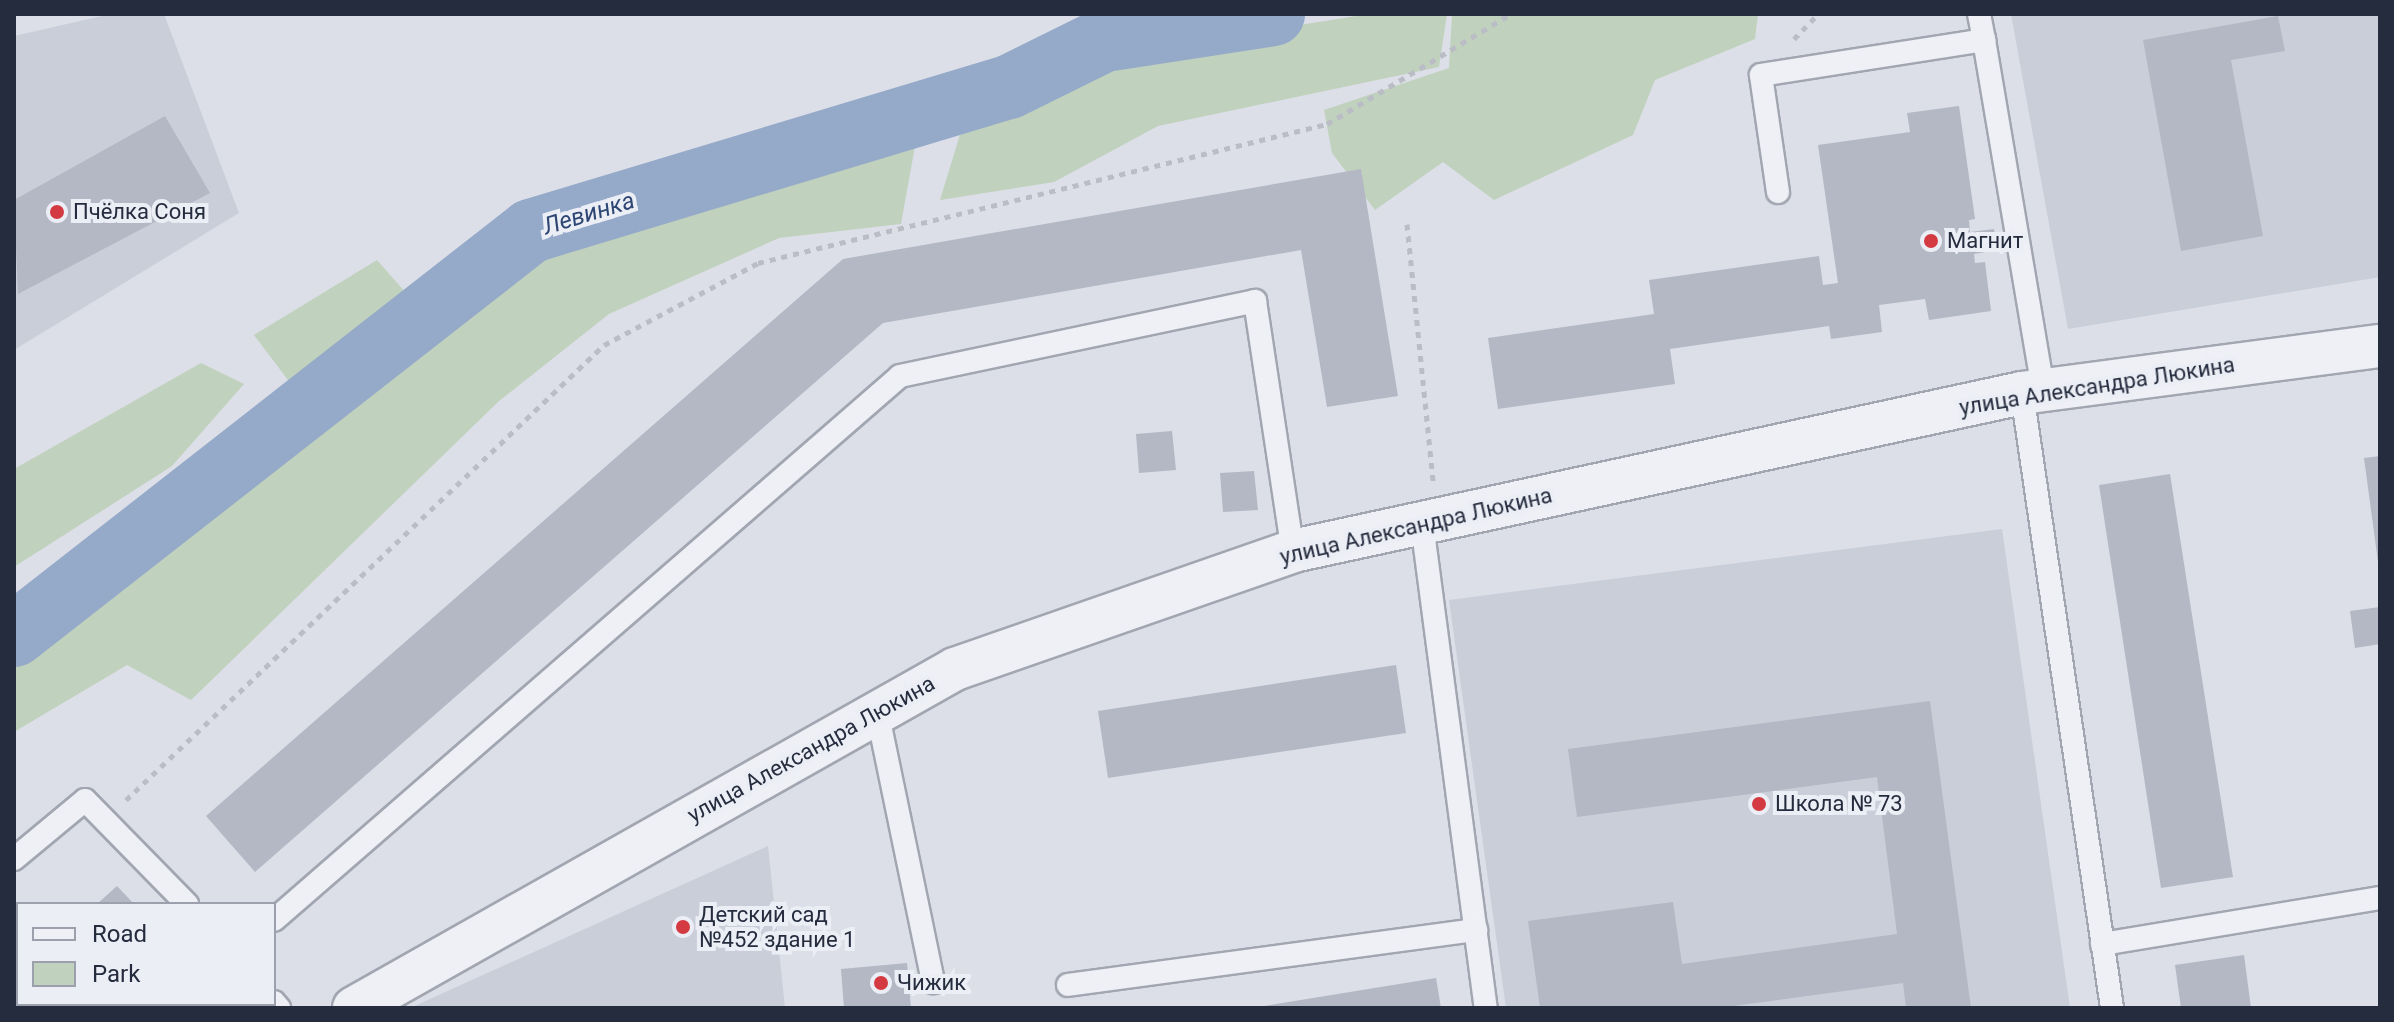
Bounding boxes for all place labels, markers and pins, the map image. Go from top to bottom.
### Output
place label: Пчёлка Соня [73,199,206,225]
marker: Пчёлка Соня [48,203,66,221]
place label: Магнит [1947,228,2023,254]
marker: Магнит [1922,232,1940,250]
place label: Школа № 73 [1775,791,1903,817]
marker: Школа № 73 [1750,795,1768,813]
place label: Детский сад №452 здание 1 [699,901,855,952]
marker: Детский сад №452 здание 1 [674,918,692,936]
place label: Чижик [897,970,966,996]
marker: Чижик [872,974,890,992]

